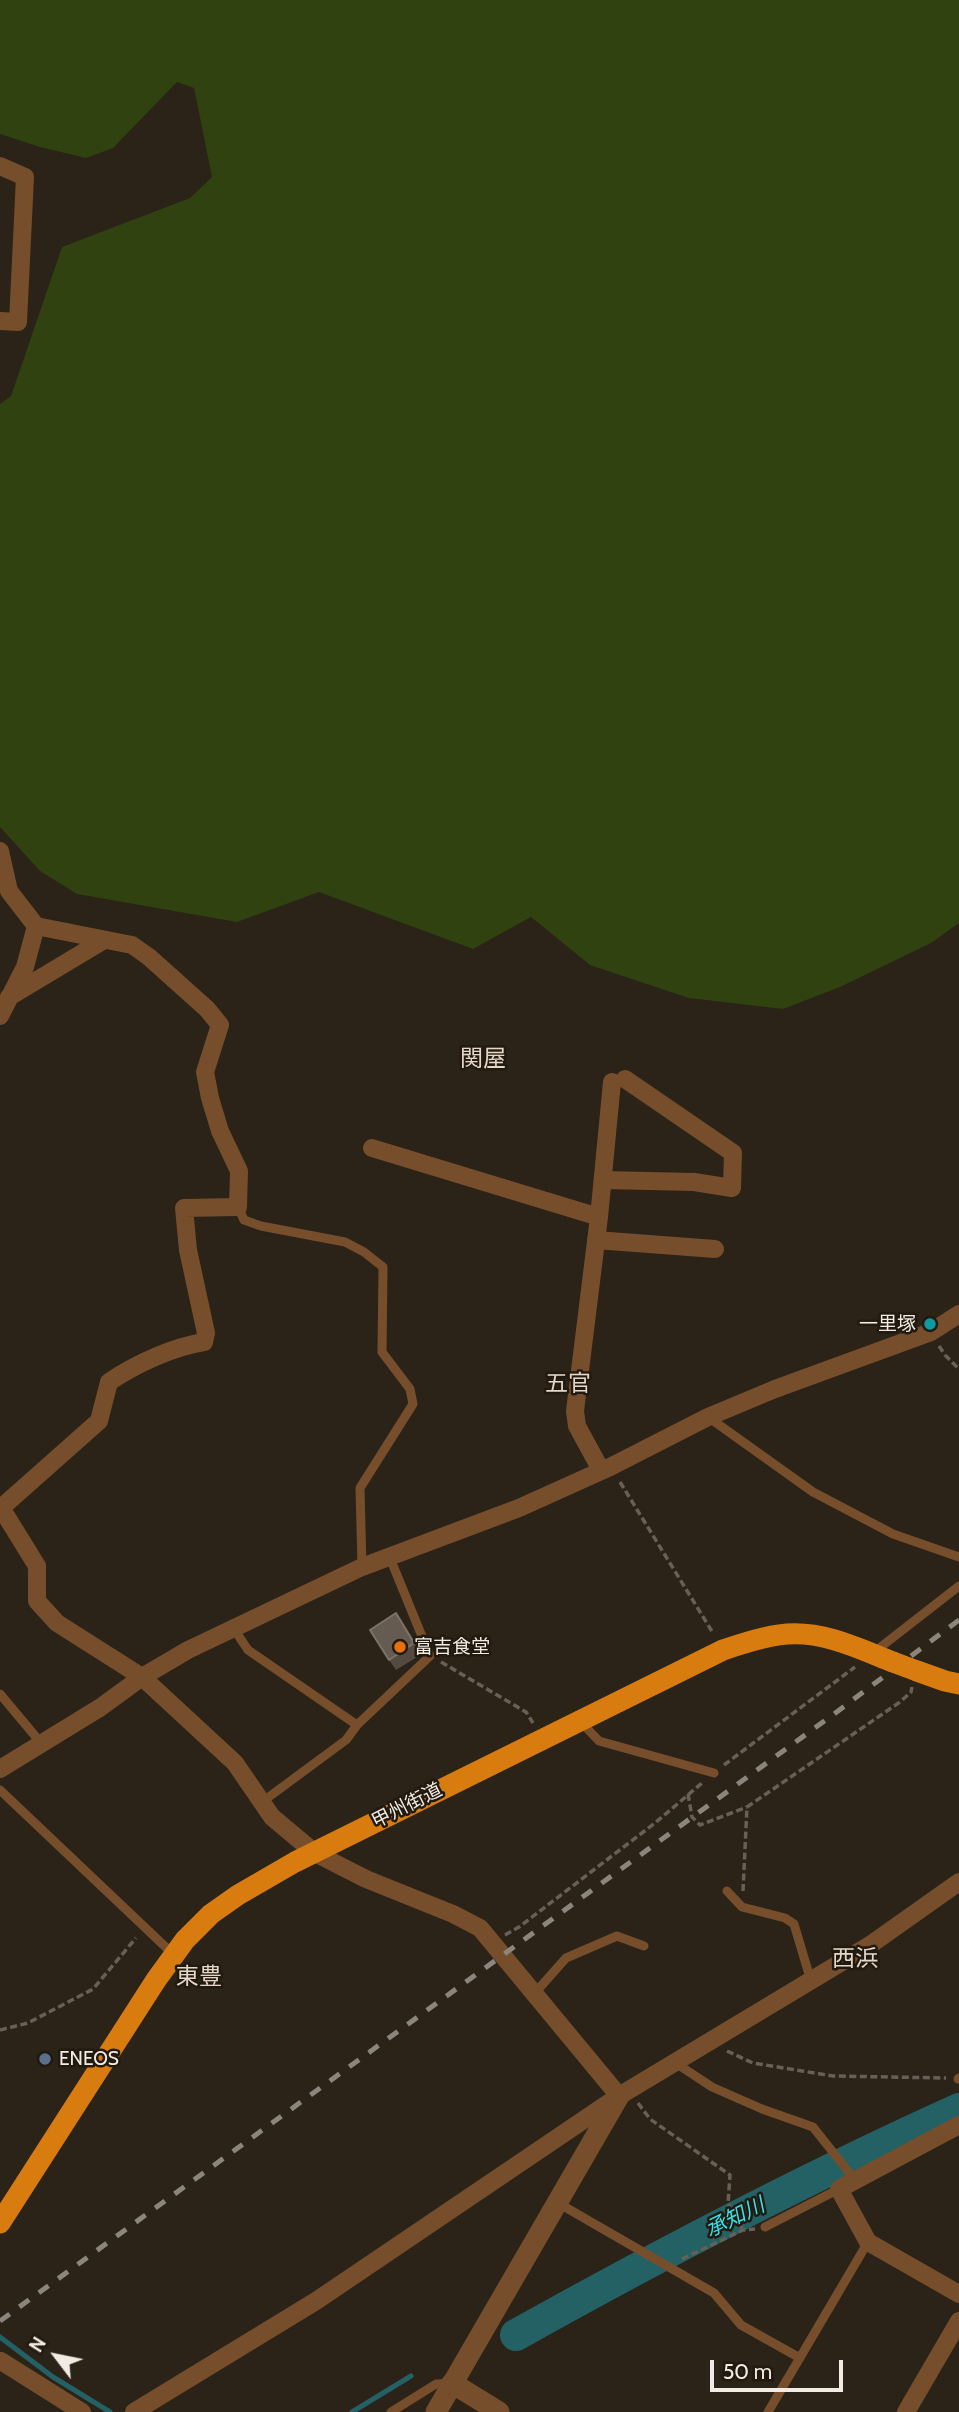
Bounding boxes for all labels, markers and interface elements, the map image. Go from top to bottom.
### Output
district label: 関屋 [460,1045,506,1073]
place label: 一里塚 [859,1313,916,1335]
marker: 一里塚 [922,1316,938,1332]
district label: 五官 [545,1370,591,1398]
place label: 富吉食堂 [414,1636,490,1658]
marker: 富吉食堂 [392,1639,408,1655]
street label: 甲州街道 [368,1779,446,1833]
district label: 西浜 [832,1945,878,1973]
district label: 東豊 [176,1963,222,1991]
place label: ENEOS [59,2048,119,2070]
marker: ENEOS [37,2051,53,2067]
water label: 承知川 [701,2193,769,2243]
north arrow [21,2321,91,2391]
text: N [24,2333,51,2356]
scale bar [714,2346,847,2390]
text: 50 m [723,2359,772,2384]

